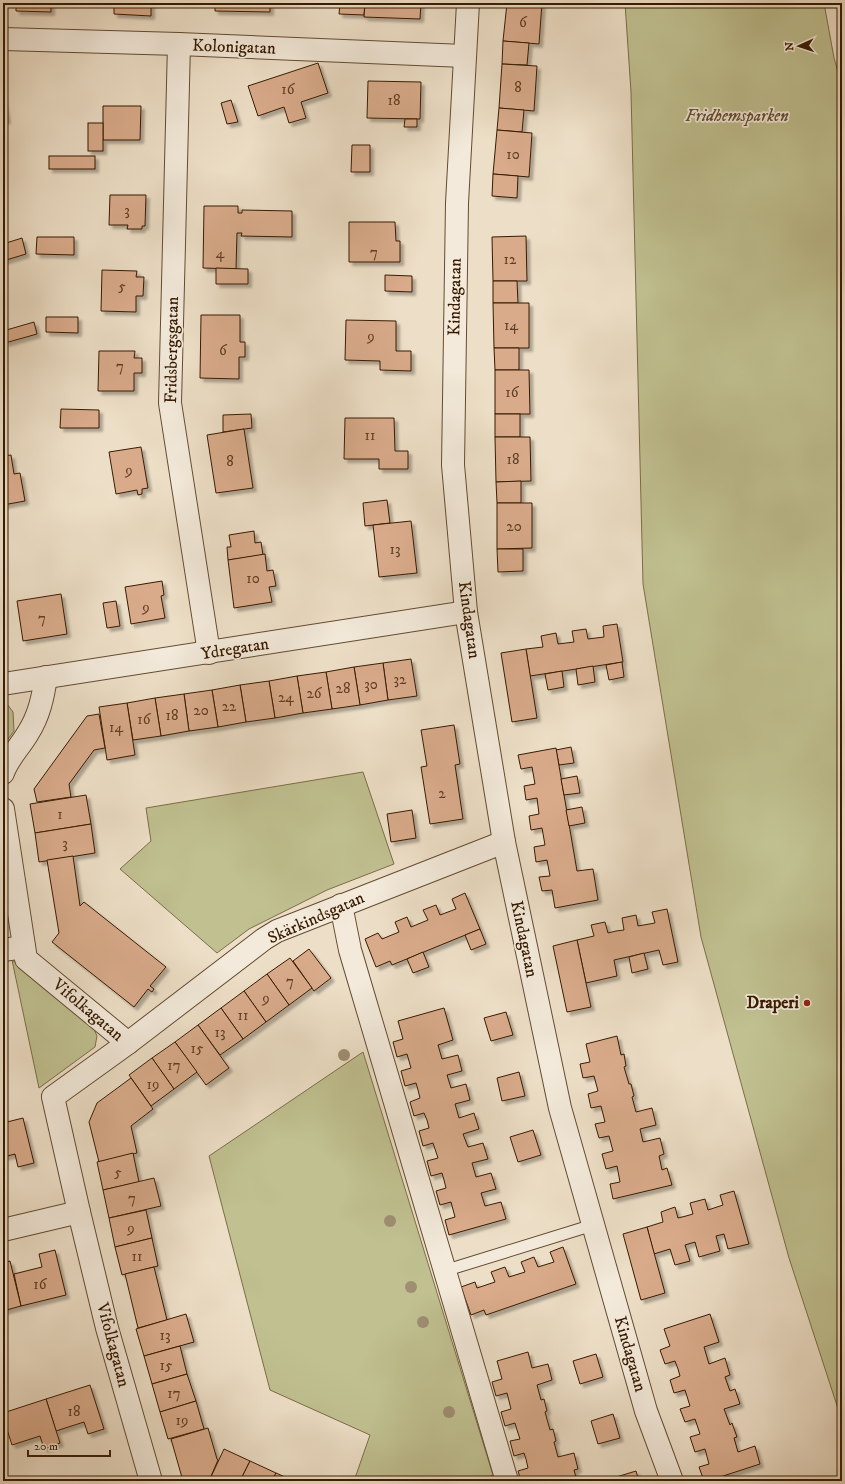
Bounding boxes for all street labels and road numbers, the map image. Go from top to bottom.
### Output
street label: Kolonigatan [192,35,276,59]
street label: Kindagatan [443,258,467,336]
street label: Fridsbergsgatan [160,296,184,404]
street label: Kindagatan [453,580,485,660]
street label: Ydregatan [199,633,271,665]
street label: Skärkindsgatan [264,887,368,949]
street label: Kindagatan [505,899,543,980]
street label: Vifolkagatan [47,973,128,1046]
street label: Vifolkagatan [91,1299,135,1390]
street label: Kindagatan [609,1314,651,1395]

